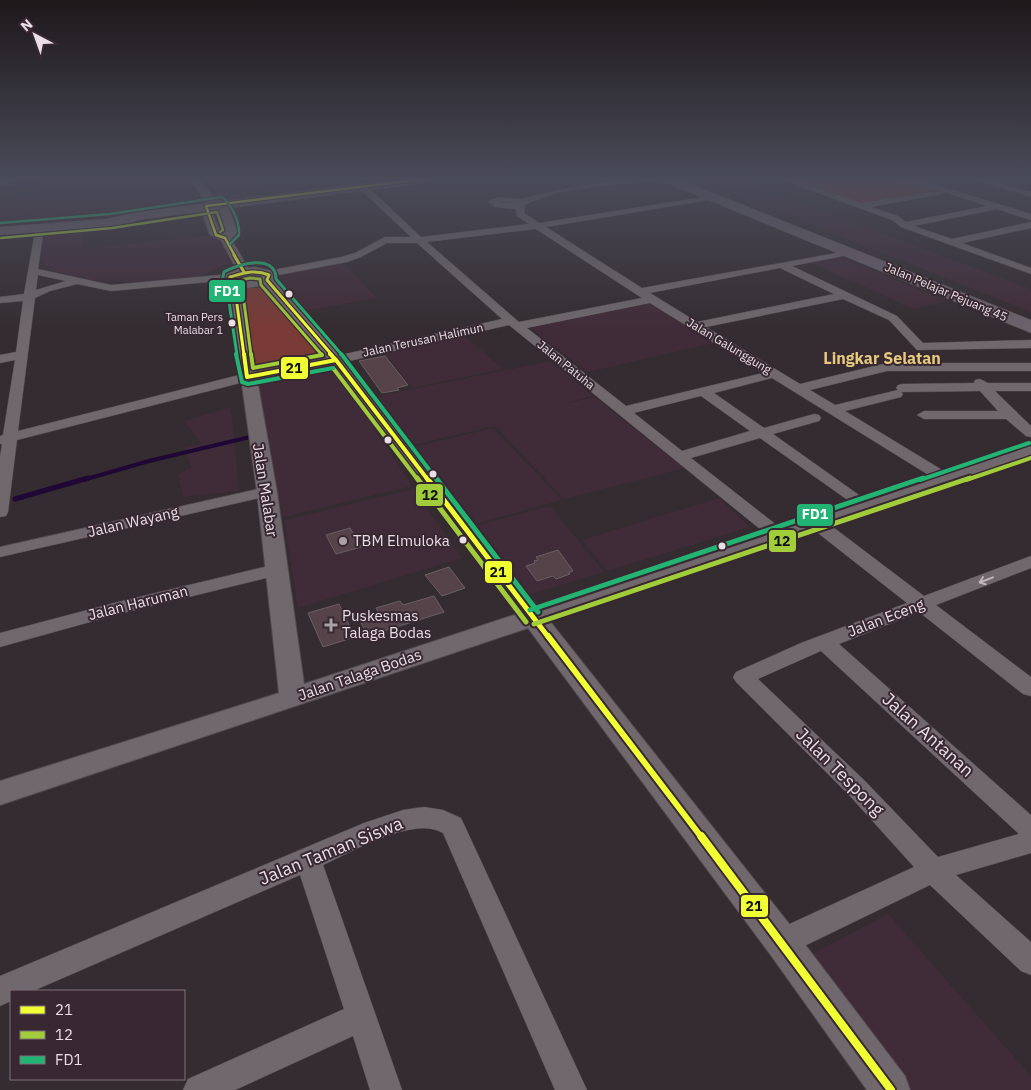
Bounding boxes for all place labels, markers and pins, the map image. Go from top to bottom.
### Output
unlabelled marker [284,289,294,299]
place label: Taman Pers Malabar 1 [165,310,223,337]
marker: Taman Pers Malabar 1 [227,318,237,328]
unlabelled marker [383,435,393,445]
unlabelled marker [428,469,438,479]
place label: TBM Elmuloka [353,531,450,550]
marker: TBM Elmuloka [337,535,349,547]
unlabelled marker [458,535,468,545]
unlabelled marker [717,541,727,551]
place label: Puskesmas Talaga Bodas [342,606,431,642]
marker: Puskesmas Talaga Bodas [324,618,338,632]

